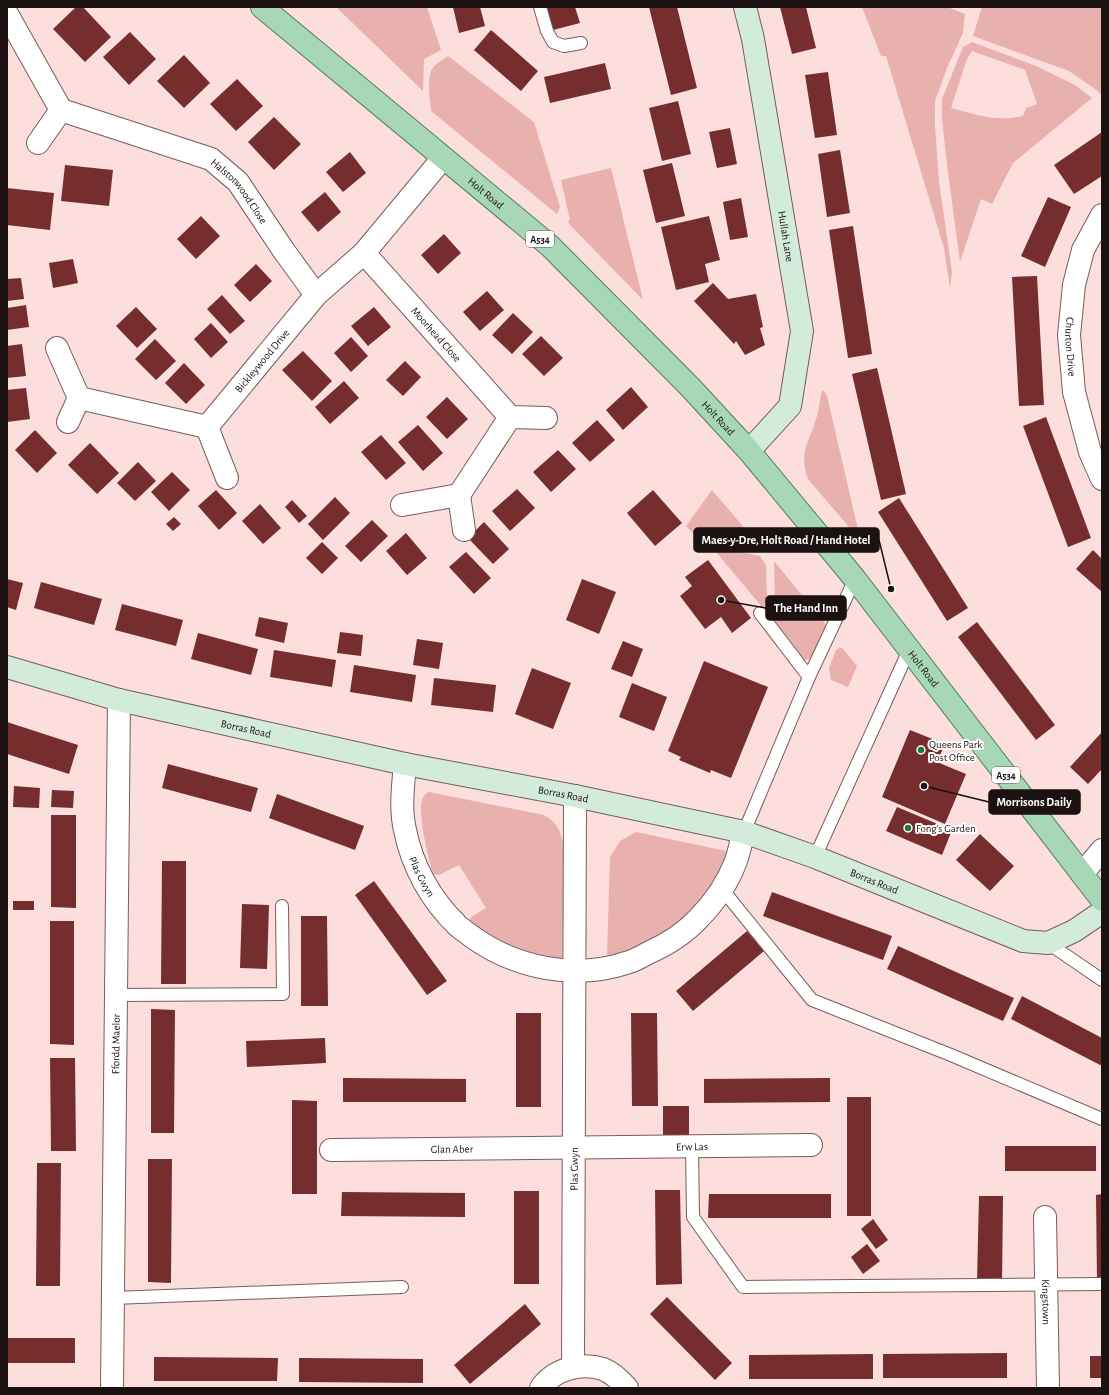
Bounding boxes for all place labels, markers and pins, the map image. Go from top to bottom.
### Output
callout: Maes-y-Dre, Holt Road / Hand Hotel [694,528,879,552]
callout: The Hand Inn [766,596,846,620]
place label: Queens Park Post Office [929,739,982,763]
marker: Queens Park Post Office [916,745,926,755]
callout: Morrisons Daily [989,790,1080,814]
marker: Fong's Garden [903,823,913,833]
place label: Fong's Garden [916,823,976,834]

